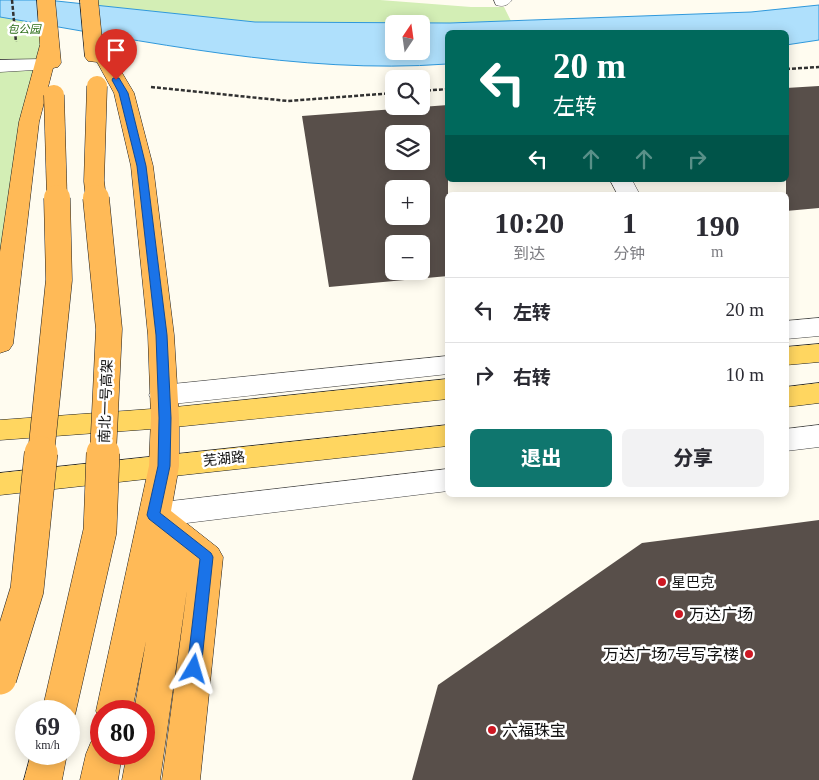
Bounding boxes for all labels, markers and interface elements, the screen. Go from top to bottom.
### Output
north arrow [385,15,430,60]
map controls [385,15,430,280]
park label: 包公园 [8,23,42,35]
pin [95,29,137,80]
icon: arrive [102,36,130,64]
text: 20 m [553,47,626,86]
icon: left [470,50,535,115]
button: search [385,70,430,115]
text: 左转 [553,94,597,119]
button: layers [385,125,430,170]
icon: left [524,145,552,173]
icon: ahead [577,145,605,173]
icon: ahead [630,145,658,173]
icon: right [683,145,711,173]
button: + [385,180,430,225]
text: 10:20 [494,206,564,239]
text: 1 [622,206,637,239]
text: 190 [695,209,740,242]
button: − [385,235,430,280]
text: m [711,243,723,260]
text: 到达 [513,245,545,262]
text: 分钟 [613,245,645,262]
icon: left [470,296,498,324]
text: 20 m [725,299,764,320]
text: 左转 [513,302,551,323]
street label: 南北一号高架 [96,359,115,443]
icon: right [470,361,498,389]
text: 10 m [725,364,764,385]
text: 右转 [513,367,551,388]
button: 退出 [470,429,612,487]
button: 分享 [622,429,764,487]
street label: 芜湖路 [202,449,246,469]
place label: 星巴克 [672,575,714,590]
marker: 星巴克 [656,576,668,588]
place label: 万达广场 [689,606,753,623]
marker: 万达广场 [673,608,685,620]
position arrow [167,642,219,694]
place label: 万达广场7号写字楼 [603,646,739,663]
marker: 万达广场7号写字楼 [743,648,755,660]
speed limit sign: 80 [90,700,155,765]
text: 69 [35,713,60,740]
place label: 六福珠宝 [502,722,566,739]
marker: 六福珠宝 [486,724,498,736]
text: km/h [35,738,60,752]

